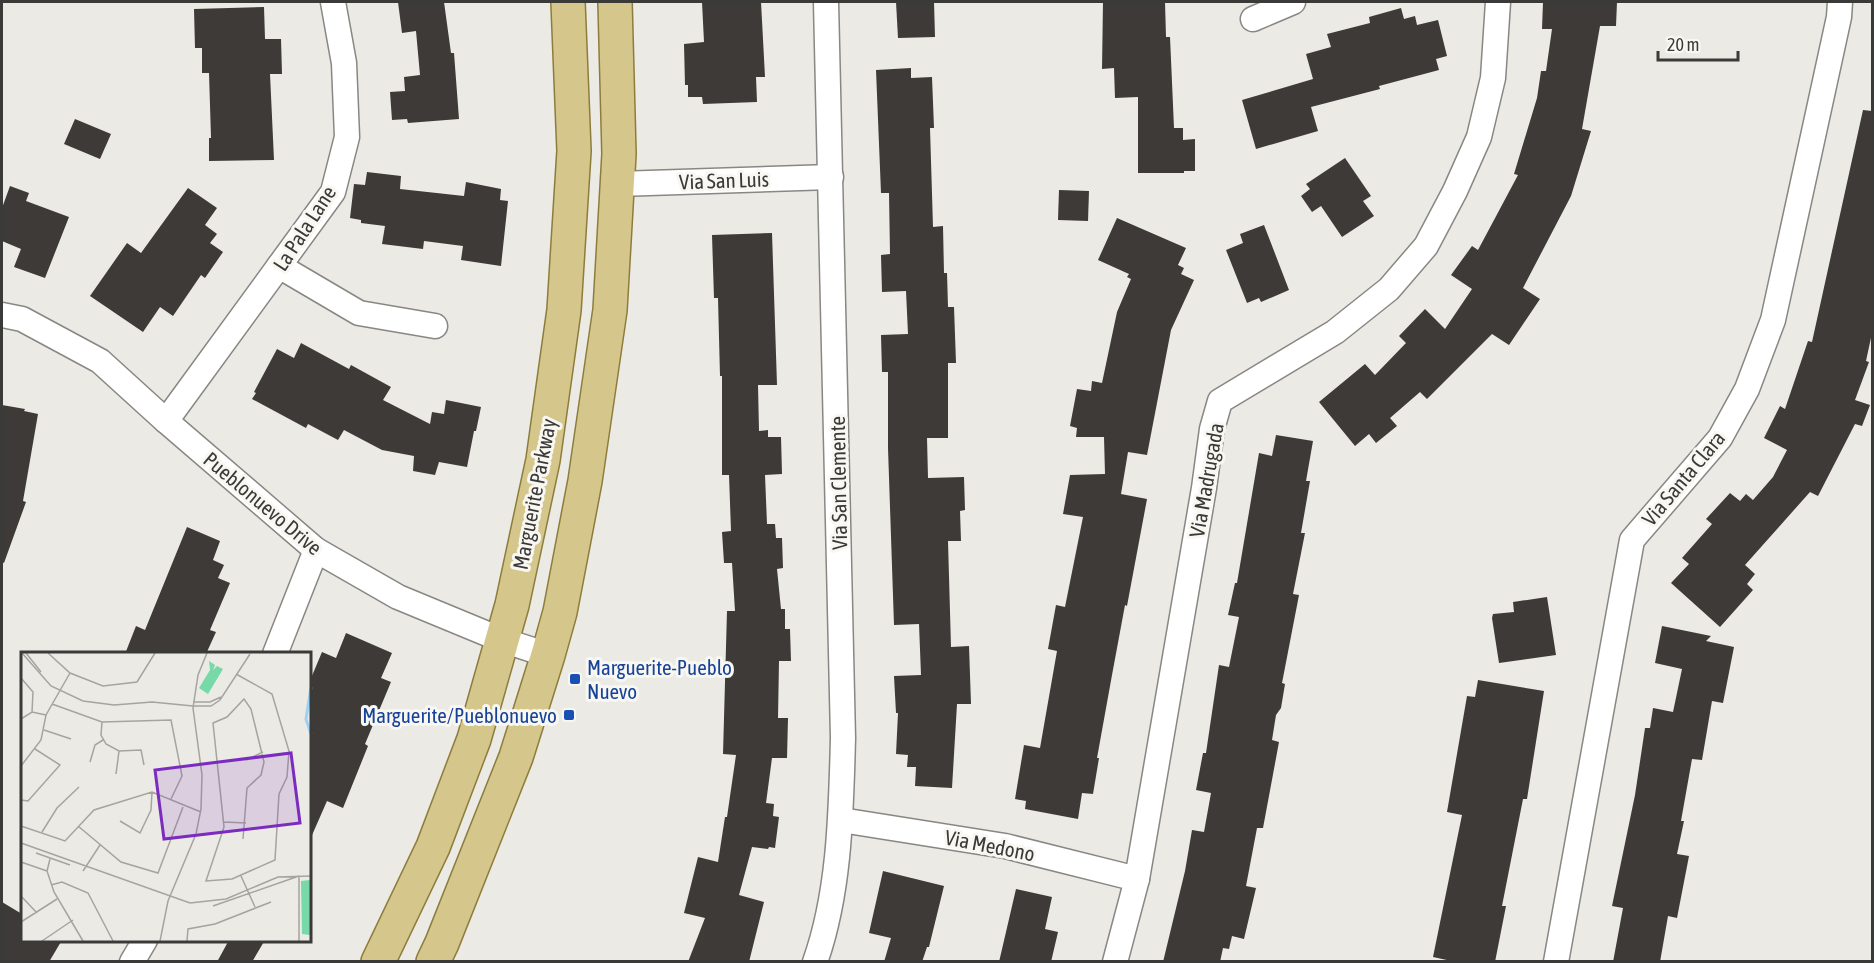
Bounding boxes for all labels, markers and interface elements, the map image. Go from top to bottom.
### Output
scale bar [1658,24,1738,62]
text: 20 m [1667,34,1699,55]
street label: Via San Luis [679,166,769,194]
street label: La Pala Lane [268,181,340,275]
street label: Marguerite Parkway [508,416,560,571]
street label: Via San Clemente [825,416,851,550]
street label: Via Madrugada [1184,421,1228,539]
street label: Via Santa Clara [1637,426,1729,530]
street label: Pueblonuevo Drive [199,447,327,559]
inset map [21,652,310,942]
place label: Marguerite-Pueblo Nuevo [587,655,732,703]
marker: Marguerite-Pueblo Nuevo [568,672,582,686]
place label: Marguerite/Pueblonuevo [362,703,557,727]
marker: Marguerite/Pueblonuevo [562,708,576,722]
street label: Via Medono [943,825,1037,865]

